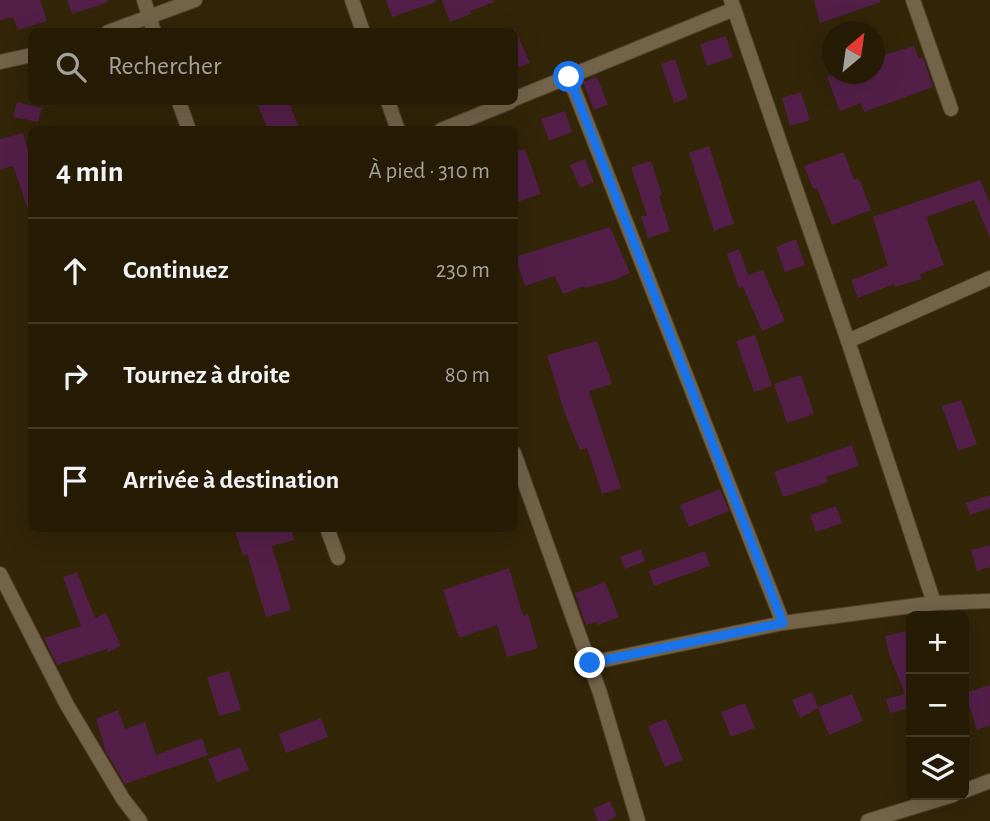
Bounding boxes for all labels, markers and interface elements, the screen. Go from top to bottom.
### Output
north arrow [822,21,885,84]
search box [28,28,518,105]
icon: search [52,48,90,86]
text: Rechercher [108,53,221,79]
route start [553,61,584,92]
text: 4 min [56,157,124,187]
text: À pied · 310 m [369,160,490,183]
icon: ahead [56,252,94,290]
text: Continuez [123,257,229,283]
text: 230 m [436,259,490,282]
icon: right [56,357,94,395]
text: Tournez à droite [123,362,290,388]
text: 80 m [445,364,490,387]
icon: arrive [56,462,94,500]
text: Arrivée à destination [123,467,339,493]
map controls [906,611,969,800]
button: + [906,611,969,674]
route end [574,647,605,678]
button: − [906,674,969,737]
button: layers [906,737,969,800]

